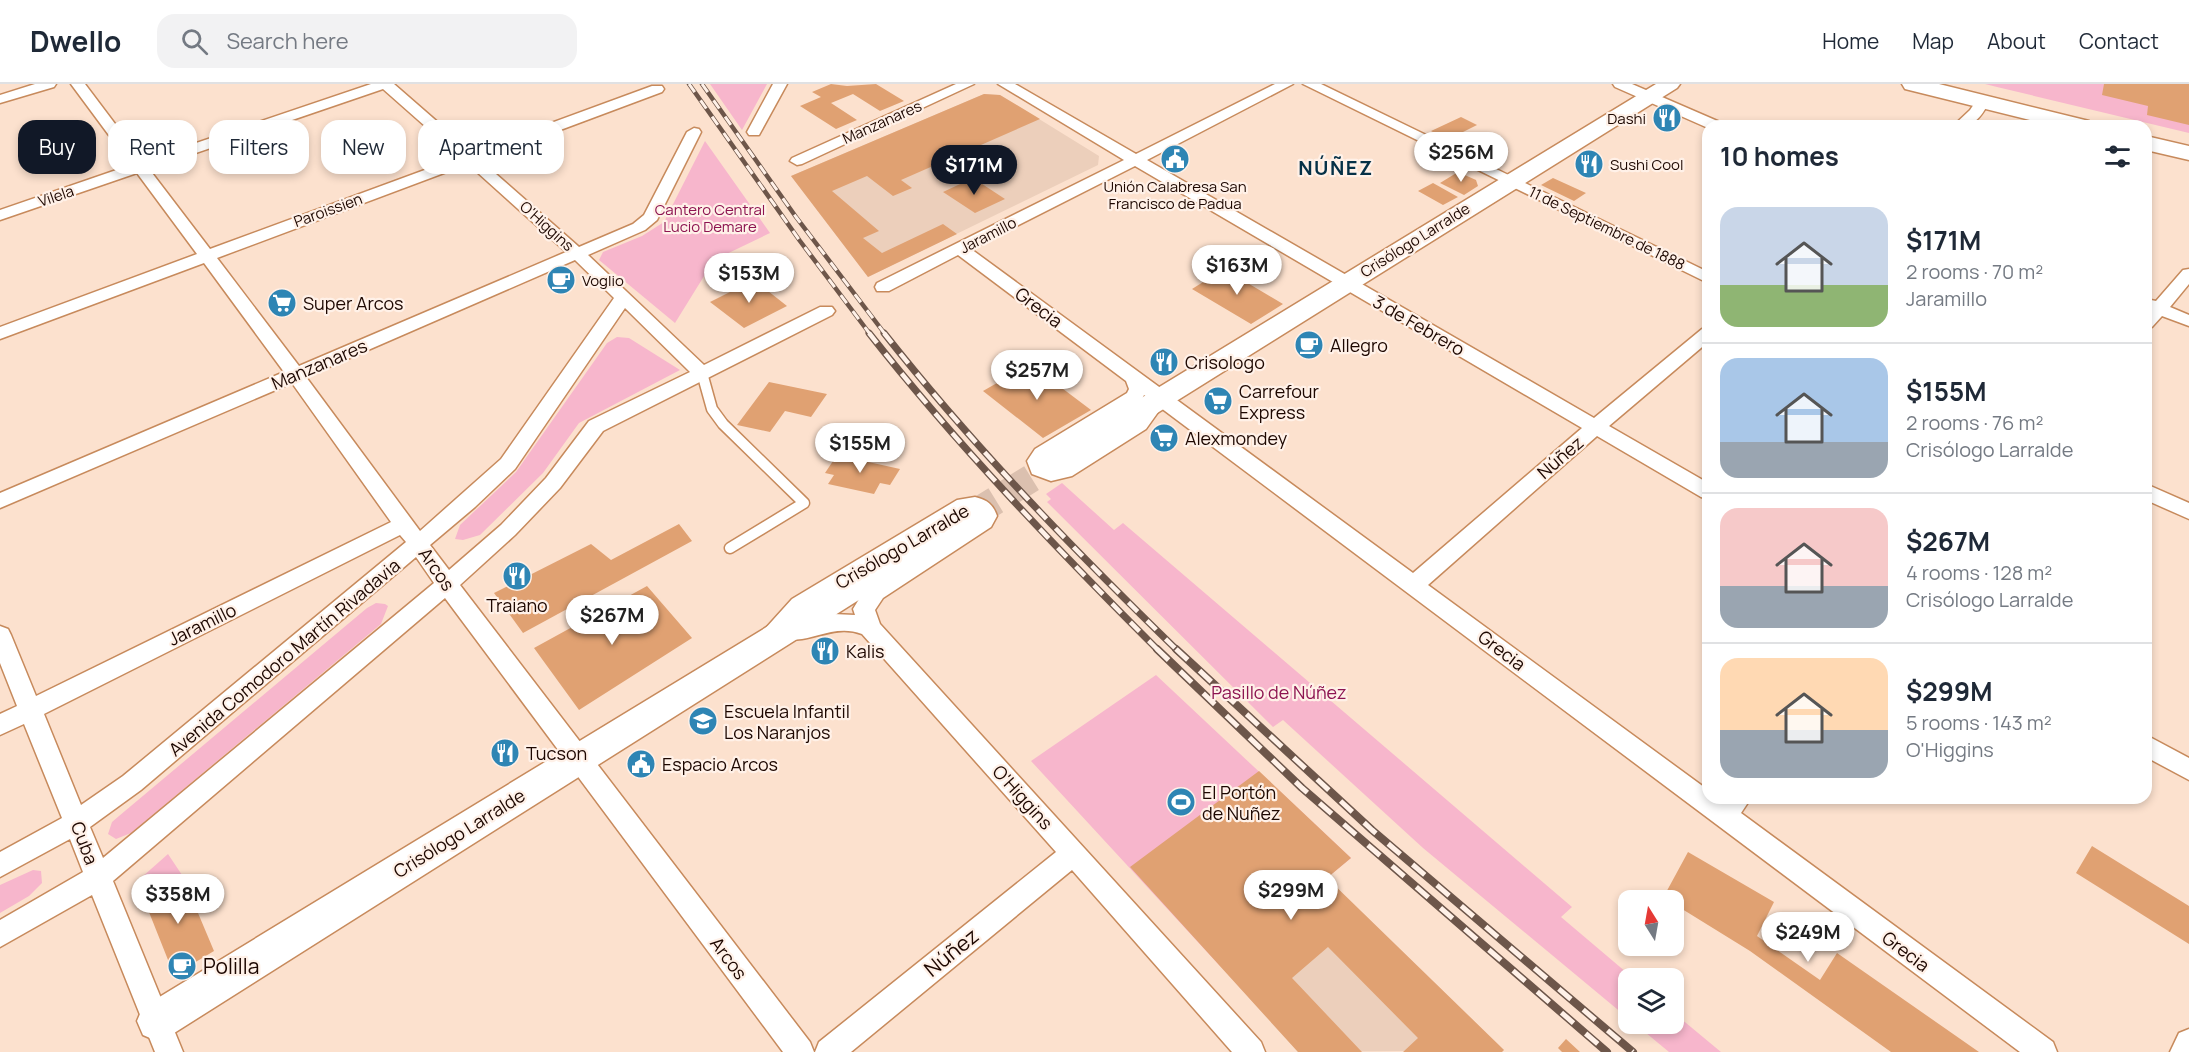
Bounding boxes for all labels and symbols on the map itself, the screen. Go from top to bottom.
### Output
street label: Manzanares [839,95,925,149]
restaurant icon: Dashi [1651,102,1683,134]
place label: Dashi [1607,108,1646,129]
pin: $256M [1419,132,1503,183]
public building icon: Unión Calabresa San Francisco de Padua [1159,143,1191,175]
pin: $171M [932,145,1016,196]
restaurant icon: Sushi Cool [1573,148,1605,180]
district label: NÚÑEZ [1298,154,1374,181]
place label: Sushi Cool [1610,154,1683,175]
place label: Unión Calabresa San Francisco de Padua [1103,176,1247,214]
street label: Vilela [35,180,77,212]
street label: 11 de Septiembre de 1888 [1525,181,1689,275]
street label: Paroissien [291,188,365,232]
street label: O'Higgins [515,196,579,256]
street label: Crisólogo Larralde [1356,198,1474,282]
park label: Cantero Central Lucio Demare [655,199,765,237]
street label: Jaramillo [956,212,1020,258]
pin: $163M [1195,245,1279,296]
pin: $153M [707,253,791,304]
cafe icon: Voglio [545,264,577,296]
place label: Voglio [582,270,624,291]
street label: Grecia [1010,281,1068,333]
supermarket icon: Super Arcos [266,287,298,319]
street label: 3 de Febrero [1369,289,1469,361]
place label: Super Arcos [303,291,403,315]
cafe icon: Allegro [1293,329,1325,361]
street label: Manzanares [267,333,371,395]
place label: Allegro [1330,333,1388,357]
restaurant icon: Crisologo [1148,346,1180,378]
pin: $257M [995,350,1079,401]
place label: Crisologo [1185,350,1265,374]
place label: Carrefour Express [1239,379,1320,424]
supermarket icon: Carrefour Express [1202,385,1234,417]
supermarket icon: Alexmondey [1148,422,1180,454]
pin: $155M [818,423,902,474]
place label: Alexmondey [1185,426,1288,450]
street label: Núñez [1532,430,1588,484]
street label: Crisólogo Larralde [831,498,973,594]
street label: Arcos [414,543,460,595]
street label: Avenida Comodoro Martín Rivadavia [163,553,405,761]
restaurant icon: Traiano [501,560,533,592]
place label: Traiano [486,593,548,617]
pin: $267M [570,595,654,646]
street label: Jaramillo [164,597,240,651]
street label: Grecia [1473,624,1531,676]
restaurant icon: Kalis [809,635,841,667]
place label: Kalis [846,639,885,663]
park label: Pasillo de Núñez [1211,680,1347,704]
place label: Escuela Infantil Los Naranjos [724,699,850,744]
school or university icon: Escuela Infantil Los Naranjos [687,705,719,737]
restaurant icon: Tucson [489,737,521,769]
place label: Tucson [526,741,587,765]
public building icon: Espacio Arcos [625,748,657,780]
place label: Espacio Arcos [662,752,778,776]
street label: O'Higgins [988,760,1058,834]
place label: El Portón de Nuñez [1202,780,1281,825]
street label: Crisólogo Larralde [389,783,529,883]
sports icon: El Portón de Nuñez [1165,786,1197,818]
street label: Cuba [66,818,104,868]
pin: $299M [1249,870,1333,921]
pin: $358M [136,874,220,925]
north arrow [1618,890,1684,956]
pin: $249M [1766,912,1850,963]
street label: Núñez [918,921,984,983]
street label: Grecia [1877,925,1935,977]
street label: Arcos [705,932,753,984]
cafe icon: Polilla [166,950,198,982]
place label: Polilla [203,952,259,980]

